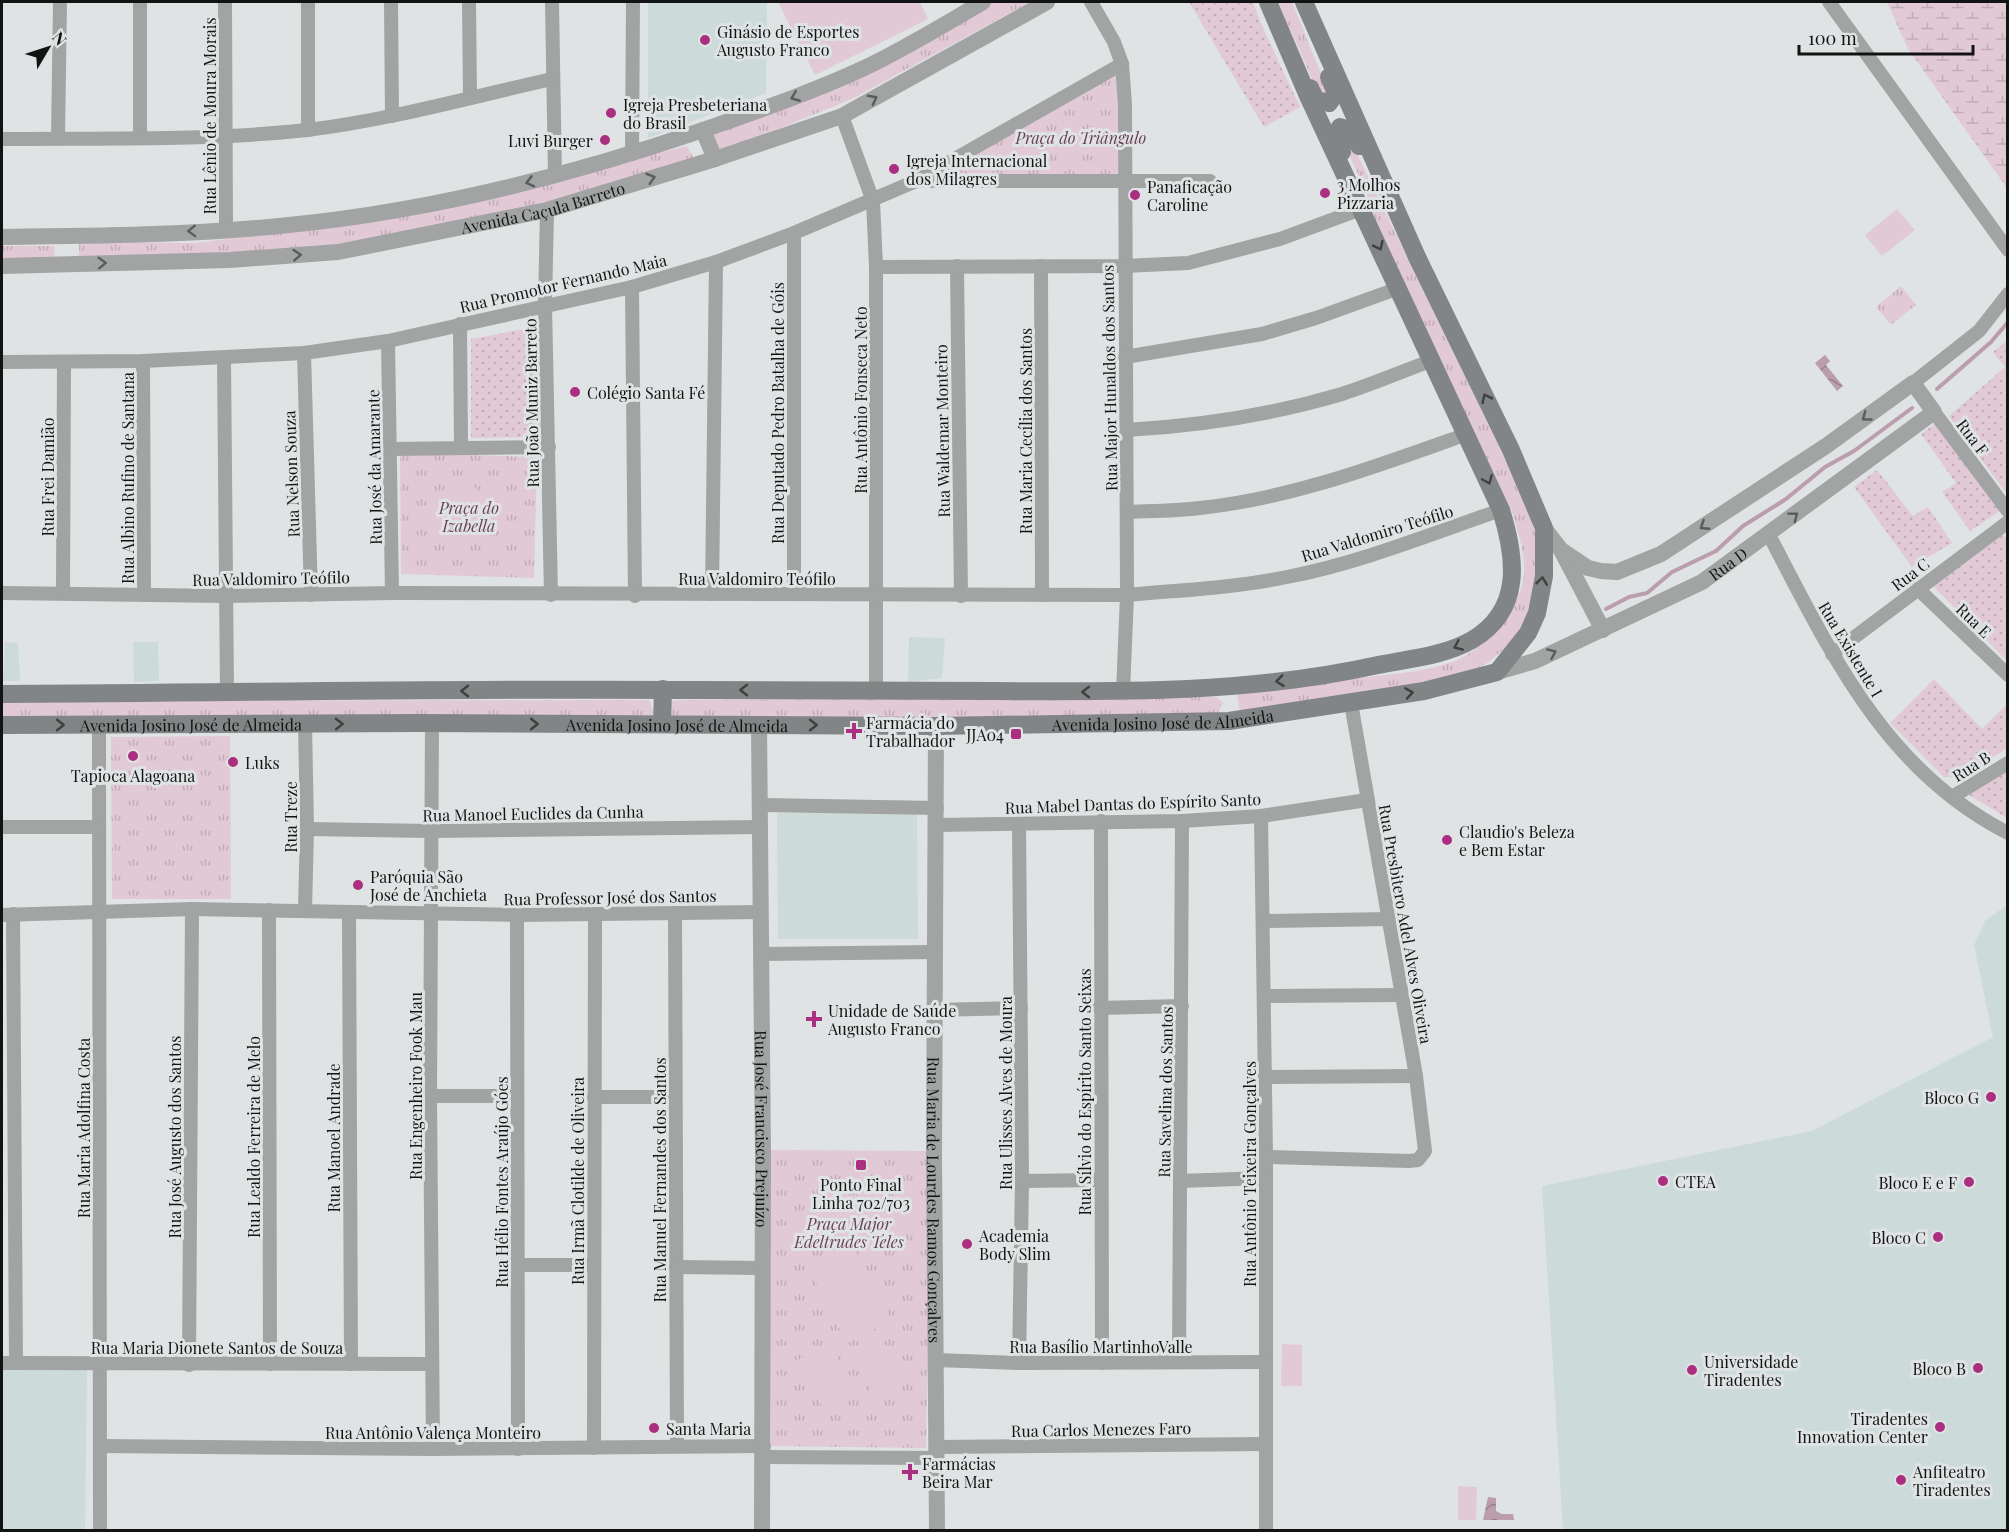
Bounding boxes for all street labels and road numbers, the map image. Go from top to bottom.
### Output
street label: Rua Lênio de Moura Morais [199,17,220,215]
street label: Avenida Caçula Barreto [458,177,627,238]
street label: Rua Promotor Fernando Maia [457,249,669,317]
street label: Rua Major Hunaldos dos Santos [1097,265,1121,491]
street label: Rua Deputado Pedro Batalha de Góis [767,282,788,544]
street label: Rua Antônio Fonseca Neto [850,306,871,494]
street label: Rua João Muniz Barreto [519,318,543,488]
street label: Rua Maria Cecília dos Santos [1015,328,1036,534]
street label: Rua Waldemar Monteiro [930,344,954,518]
street label: Rua Albino Rufino de Santana [117,372,138,584]
street label: Rua José da Amarante [362,389,386,545]
street label: Rua Nelson Souza [278,410,304,538]
street label: Rua F [1952,414,1994,460]
street label: Rua Frei Damião [37,417,58,537]
street label: Rua Valdomiro Teófilo [1299,500,1456,566]
street label: Rua D [1704,542,1751,584]
street label: Rua C [1887,553,1933,595]
street label: Rua Valdomiro Teófilo [192,566,350,590]
street label: Rua Valdomiro Teófilo [678,568,836,589]
street label: Rua Existente I [1814,597,1888,701]
street label: Rua E [1952,598,1996,642]
street label: Avenida Josino José de Almeida [1051,704,1275,735]
street label: Avenida Josino José de Almeida [79,713,302,735]
street label: Avenida Josino José de Almeida [565,713,788,736]
street label: Rua B [1948,746,1994,786]
street label: Rua Treze [280,781,301,853]
street label: Rua Mabel Dantas do Espírito Santo [1004,788,1262,818]
street label: Rua Manoel Euclides da Cunha [422,801,644,825]
street label: Rua Presbitero Adel Alves Oliveira [1375,803,1437,1045]
street label: Rua Professor José dos Santos [503,885,717,909]
street label: Rua Sílvio do Espírito Santo Seixas [1074,968,1095,1216]
street label: Rua Engenheiro Fook Mau [405,992,426,1180]
street label: Rua Ulisses Alves de Moura [995,996,1016,1190]
street label: Rua Savelina dos Santos [1153,1006,1177,1178]
street label: Rua José Francisco Prejuízo [751,1030,774,1228]
street label: Rua José Augusto dos Santos [164,1036,185,1238]
street label: Rua Lealdo Ferreira de Melo [243,1036,264,1238]
street label: Rua Maria Adolfina Costa [73,1038,94,1218]
street label: Rua Manuel Fernandes dos Santos [649,1057,670,1303]
street label: Rua Maria de Lourdes Ramos Gonçalves [923,1057,946,1343]
street label: Rua Antônio Teixeira Gonçalves [1239,1061,1260,1287]
street label: Rua Manoel Andrade [323,1063,344,1213]
street label: Rua Hélio Fontes Araújo Góes [491,1076,512,1288]
street label: Rua Irmã Clotilde de Oliveira [567,1077,588,1285]
street label: Rua Basílio MartinhoValle [1009,1336,1193,1357]
street label: Rua Maria Dionete Santos de Souza [91,1337,343,1358]
street label: Rua Carlos Menezes Faro [1011,1417,1191,1441]
street label: Rua Antônio Valença Monteiro [325,1422,541,1443]

